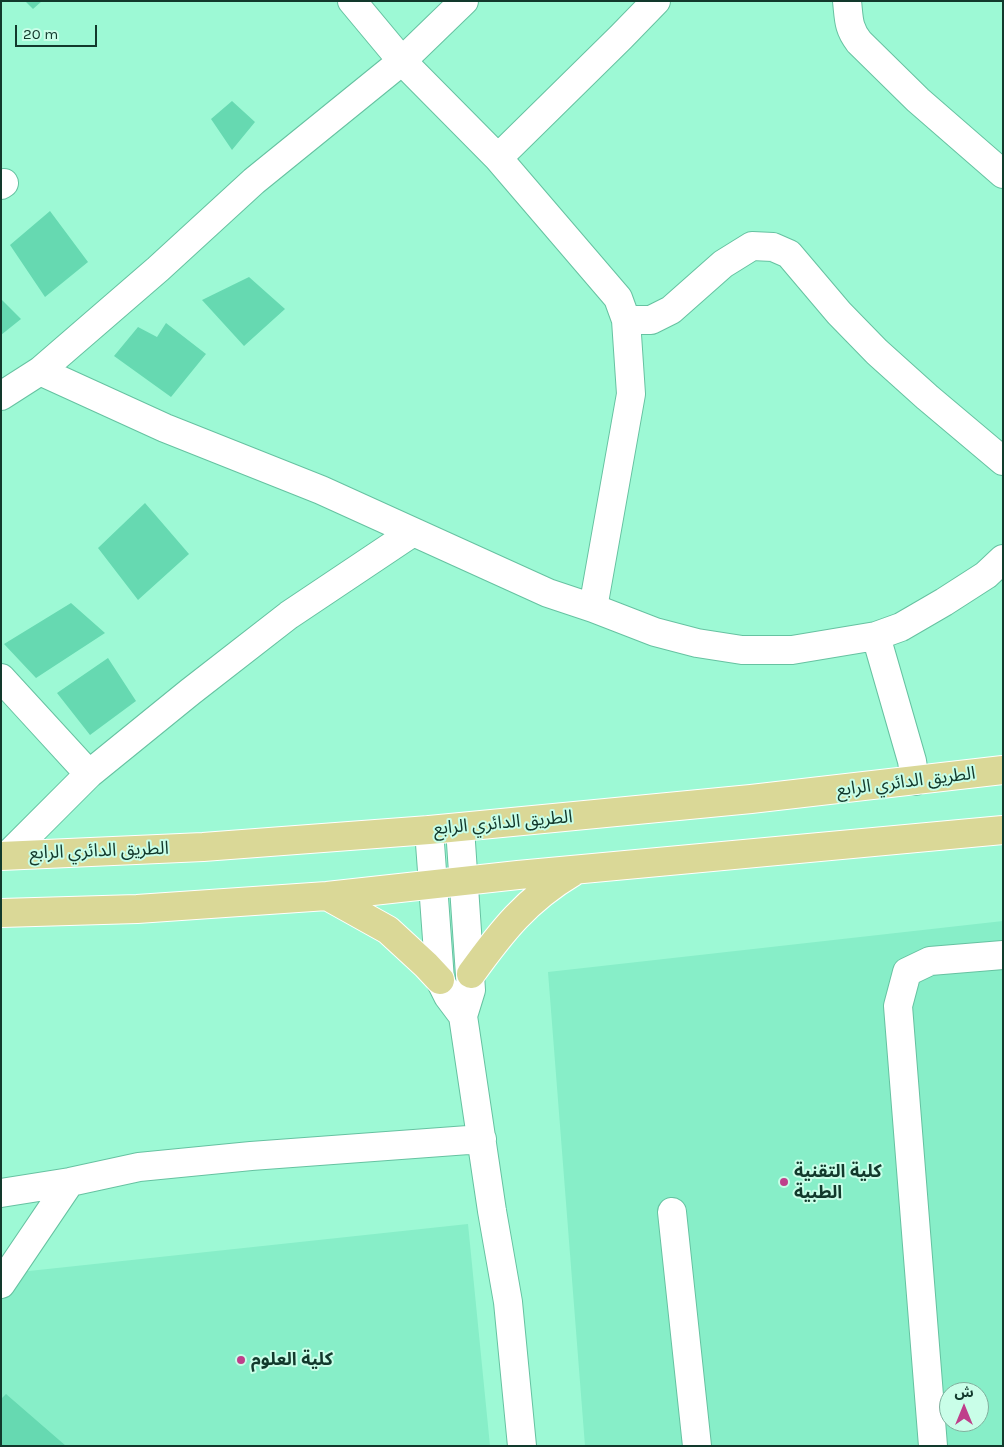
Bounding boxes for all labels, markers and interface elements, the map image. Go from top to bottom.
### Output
scale bar [18,15,100,47]
text: 20 m [23,25,58,43]
street label: الطريق الدائري الرابع [835,763,977,801]
street label: الطريق الدائري الرابع [433,806,573,840]
street label: الطريق الدائري الرابع [29,838,169,864]
place label: كلية التقنية الطبية [794,1161,882,1204]
marker: كلية التقنية الطبية [778,1176,790,1188]
place label: كلية العلوم [251,1349,333,1371]
marker: كلية العلوم [235,1354,247,1366]
north arrow [939,1382,989,1432]
text: ش [954,1384,974,1401]

